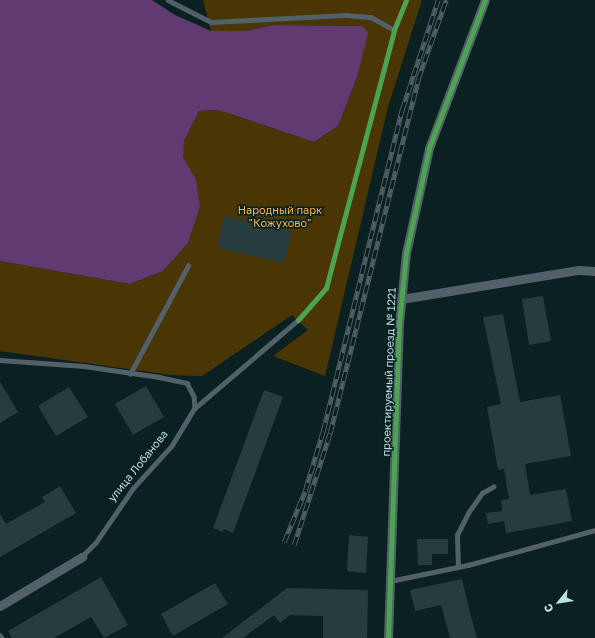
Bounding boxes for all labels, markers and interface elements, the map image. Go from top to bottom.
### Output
park label: Народный парк "Кожухово" [238,204,322,230]
street label: проектируемый проезд № 1221 [379,287,399,457]
street label: улица Лобанова [105,428,171,504]
north arrow [539,582,579,622]
text: С [541,602,556,615]

